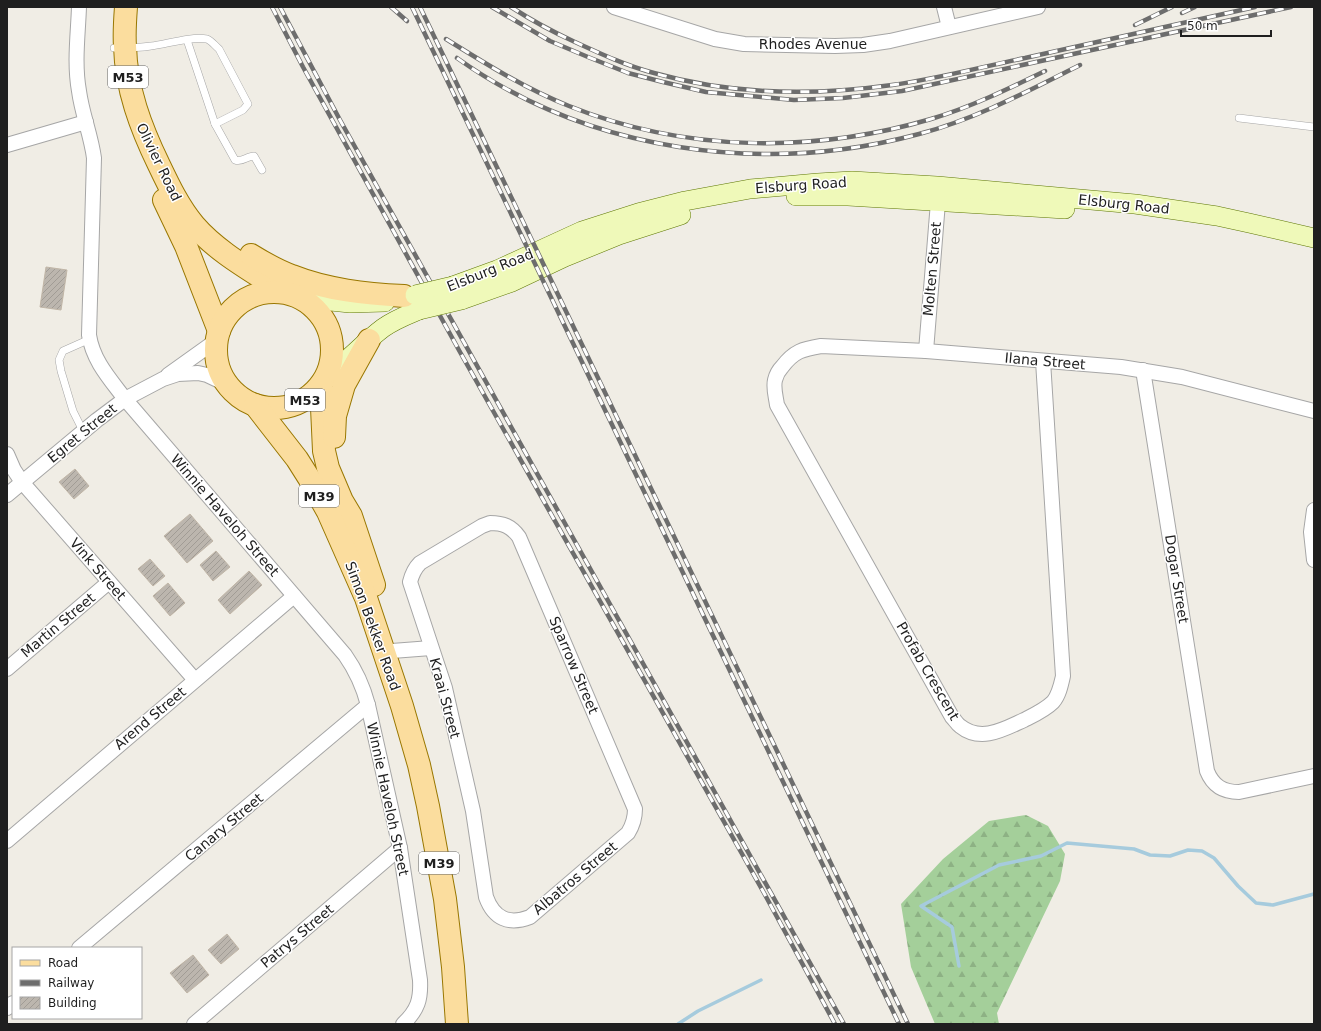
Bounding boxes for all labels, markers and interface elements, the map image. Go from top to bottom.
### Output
scale bar [1181,12,1271,38]
text: 50 m [1187,19,1218,33]
street label: Rhodes Avenue [759,36,867,52]
road number: M53 [108,66,148,88]
street label: Olivier Road [133,120,185,204]
street label: Elsburg Road [755,174,847,196]
street label: Elsburg Road [1078,191,1170,217]
street label: Molten Street [920,221,944,317]
street label: Elsburg Road [444,245,536,295]
street label: Ilana Street [1004,349,1087,373]
road number: M53 [285,389,325,411]
street label: Egret Street [44,400,120,466]
street label: Winnie Haveloh Street [168,451,283,580]
road number: M39 [299,485,339,507]
street label: Dogar Street [1162,534,1192,625]
street label: Vink Street [67,535,130,604]
street label: Simon Bekker Road [342,559,404,693]
street label: Martin Street [18,589,99,661]
street label: Sparrow Street [546,614,602,717]
street label: Profab Crescent [893,619,963,723]
street label: Kraai Street [427,656,464,741]
street label: Arend Street [111,683,189,753]
street label: Winnie Haveloh Street [364,721,412,878]
street label: Canary Street [182,789,267,864]
street label: Albatros Street [530,838,621,918]
road number: M39 [419,852,459,874]
street label: Patrys Street [257,901,337,971]
legend [12,947,142,1019]
text: Road [48,956,78,970]
text: Railway [48,976,94,990]
text: Building [48,996,97,1010]

